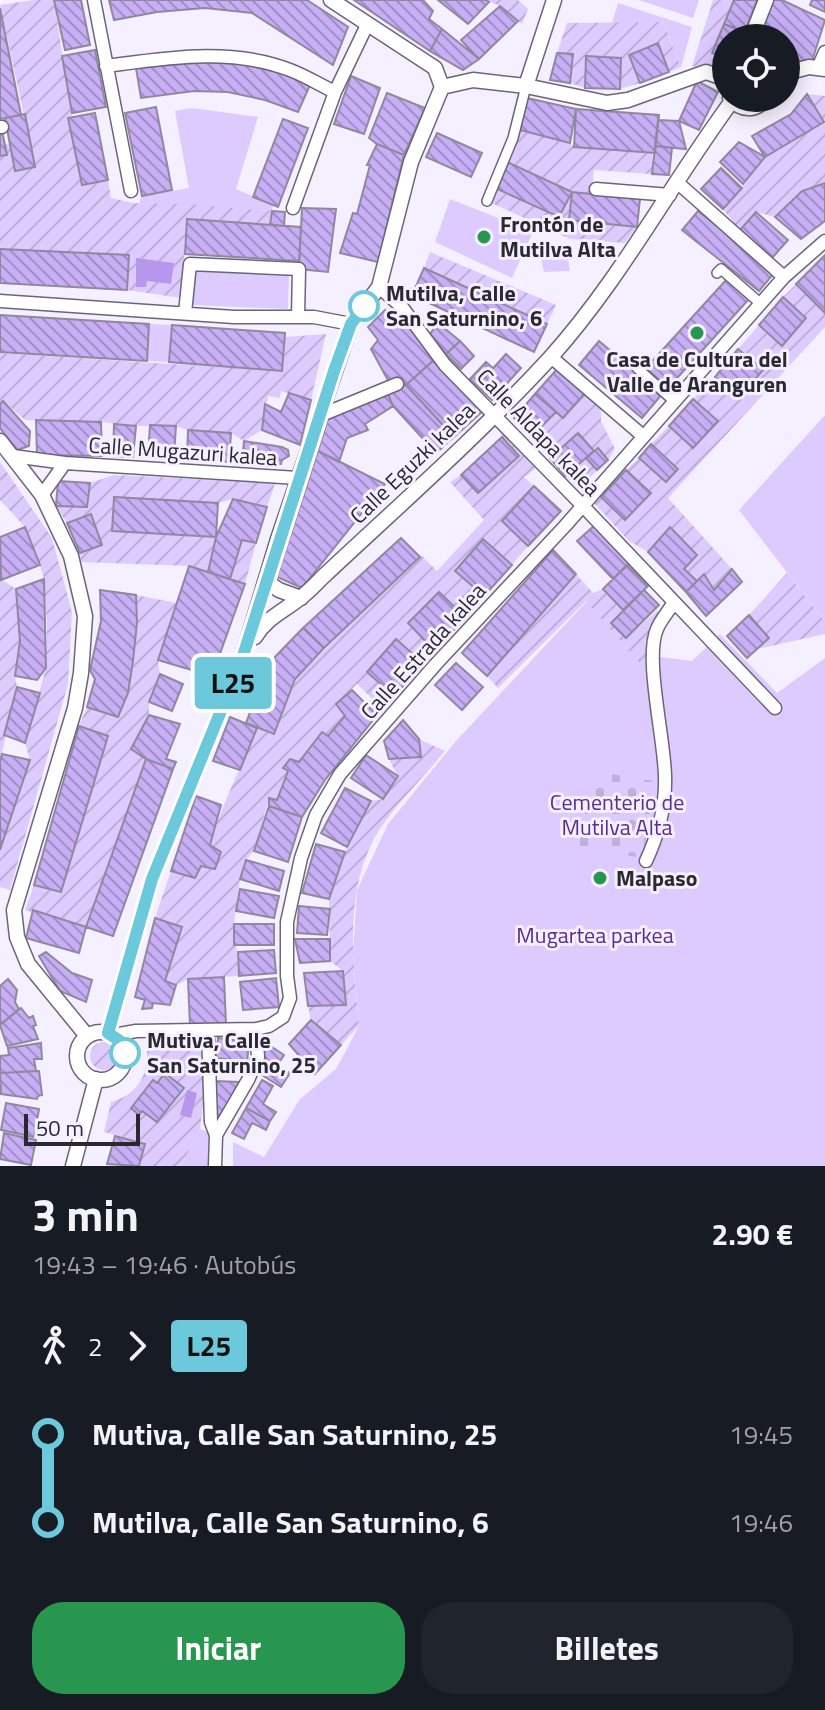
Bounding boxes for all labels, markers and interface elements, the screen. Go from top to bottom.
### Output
map controls [712,24,800,112]
button: locate [712,24,800,112]
place label: Frontón de Mutilva Alta [500,207,616,266]
marker: Frontón de Mutilva Alta [475,228,493,246]
place label: Mutilva, Calle San Saturnino, 6 [386,276,542,335]
marker: Mutilva, Calle San Saturnino, 6 [349,291,379,321]
marker: Casa de Cultura del Valle de Aranguren [688,324,706,342]
place label: Casa de Cultura del Valle de Aranguren [606,342,788,401]
street label: Calle Aldapa kalea [469,360,609,504]
street label: Calle Eguzki kalea [342,394,482,532]
street label: Calle Mugazuri kalea [87,427,279,475]
street label: Calle Estrada kalea [352,575,494,727]
line badge: L25 [187,657,279,709]
text: L25 [211,661,255,704]
park label: Cementerio de Mutilva Alta [550,785,684,844]
place label: Malpaso [616,861,697,895]
marker: Malpaso [591,869,609,887]
park label: Mugartea parkea [516,918,674,952]
place label: Mutiva, Calle San Saturnino, 25 [147,1023,316,1082]
marker: Mutiva, Calle San Saturnino, 25 [110,1038,140,1068]
scale bar [24,1110,140,1146]
text: 50 m [36,1111,84,1145]
text: 3 min [32,1181,139,1248]
text: 2.90 € [712,1211,793,1257]
text: 19:43 – 19:46 · Autobús [32,1245,296,1284]
icon: walk [32,1324,76,1368]
icon: forward [115,1324,159,1368]
text: L25 [187,1324,231,1367]
text: 2 [88,1327,103,1366]
text: Mutiva, Calle San Saturnino, 25 [92,1411,497,1457]
text: 19:45 [729,1415,793,1454]
text: Mutilva, Calle San Saturnino, 6 [92,1499,489,1545]
text: 19:46 [729,1503,793,1542]
button: Iniciar [32,1602,405,1694]
button: Billetes [421,1602,793,1694]

